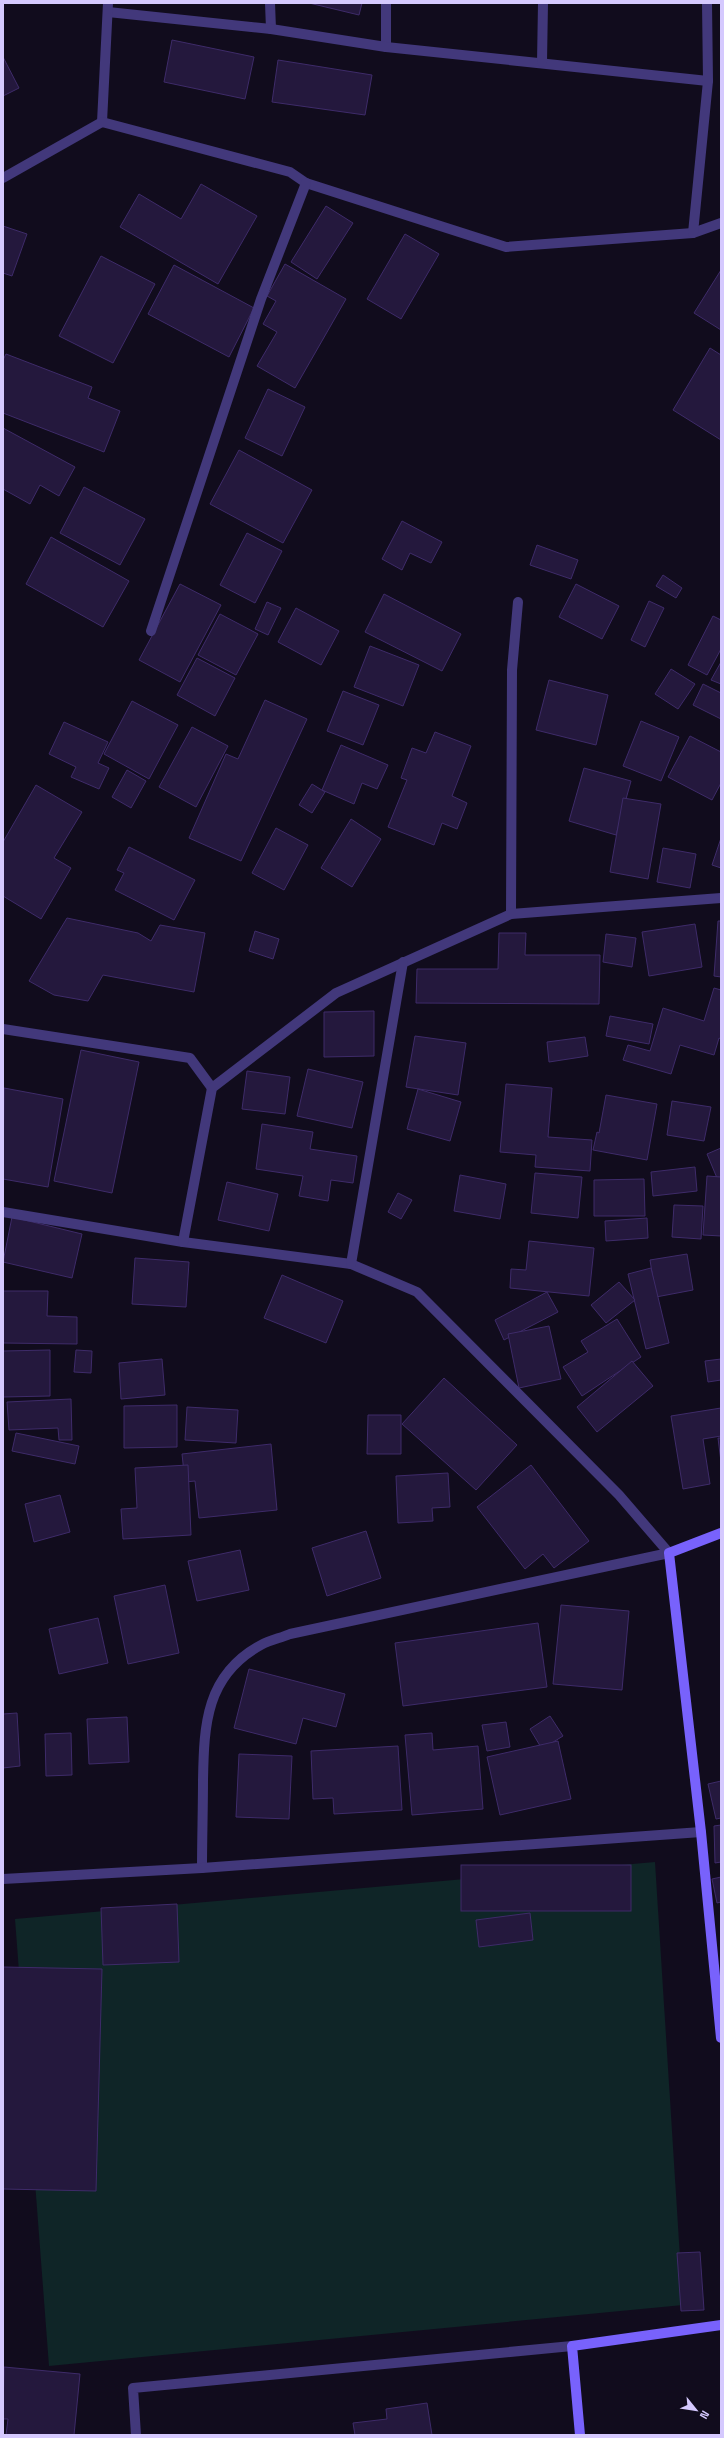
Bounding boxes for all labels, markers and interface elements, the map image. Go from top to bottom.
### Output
north arrow [676,2390,716,2430]
text: N [697,2408,713,2422]

